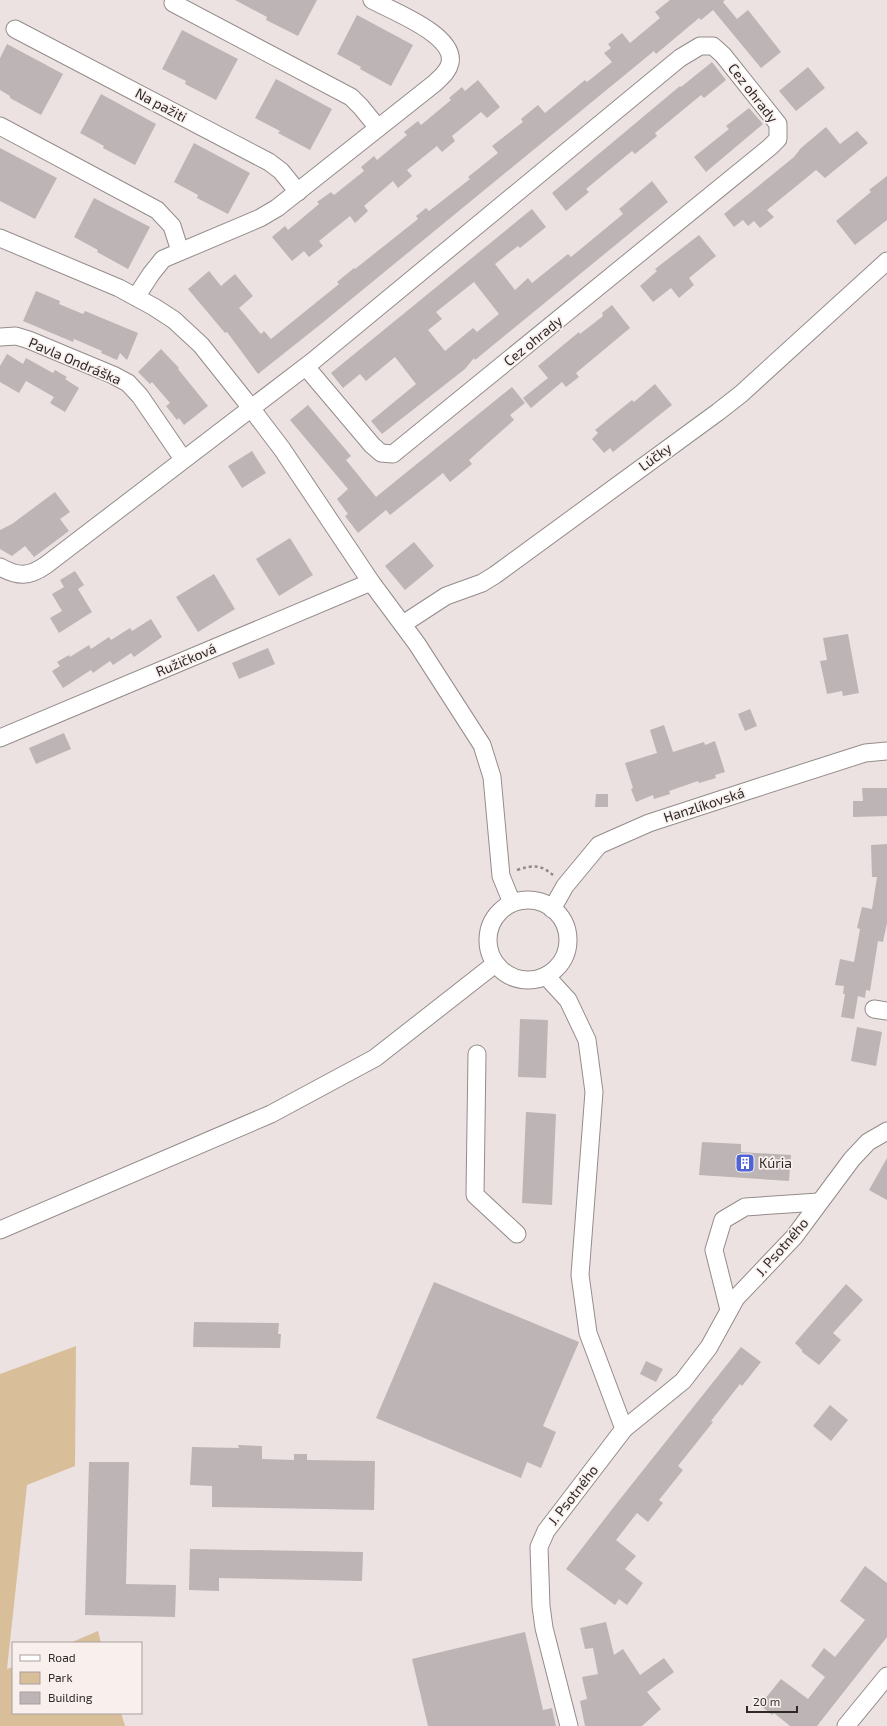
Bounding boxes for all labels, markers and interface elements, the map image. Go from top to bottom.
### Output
street label: Cez ohrady [725,60,782,126]
street label: Na pažiti [133,84,190,125]
street label: Cez ohrady [500,311,566,369]
street label: Pavla Ondráška [26,333,124,388]
street label: Lúčky [635,439,675,474]
street label: Ružičková [153,639,219,680]
street label: Hanzlíkovská [661,783,746,826]
building icon: Kúria [734,1152,756,1174]
place label: Kúria [759,1154,792,1171]
street label: J. Psotného [752,1214,812,1279]
street label: J. Psotného [544,1461,601,1528]
legend [12,1642,142,1714]
text: Road [48,1650,76,1664]
text: Park [48,1670,73,1684]
scale bar [747,1688,797,1714]
text: Building [48,1690,93,1704]
text: 20 m [753,1694,780,1708]

